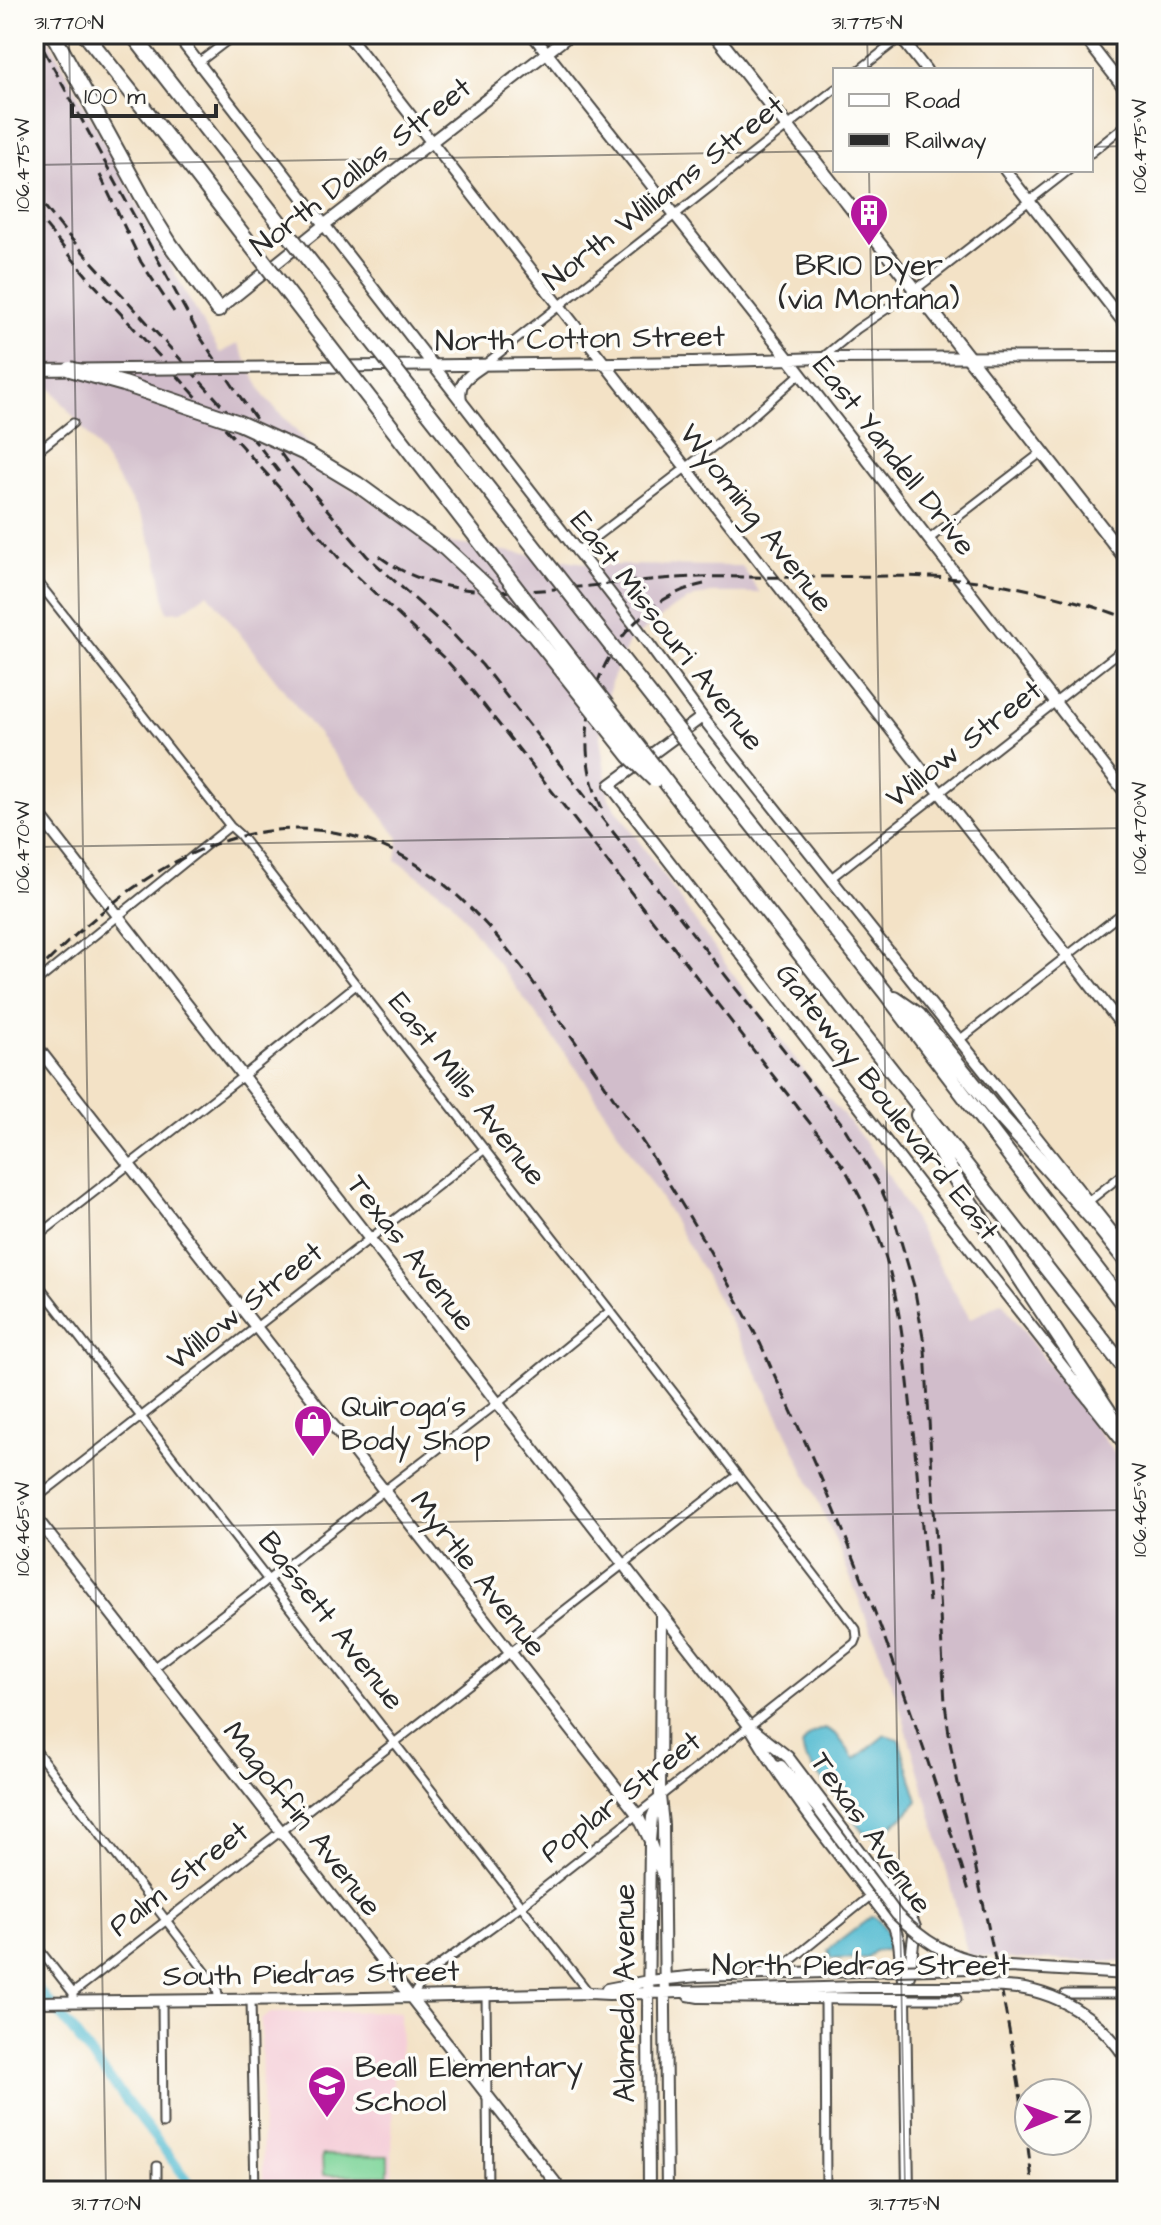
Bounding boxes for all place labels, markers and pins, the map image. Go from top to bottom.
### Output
building icon: BRIO Dyer (via Montana) [848,192,890,247]
place label: BRIO Dyer (via Montana) [778,245,960,321]
place label: Quiroga's Body Shop [341,1386,491,1463]
shop icon: Quiroga's Body Shop [292,1403,334,1458]
place label: Beall Elementary School [355,2047,583,2123]
school or university icon: Beall Elementary School [306,2064,348,2119]

